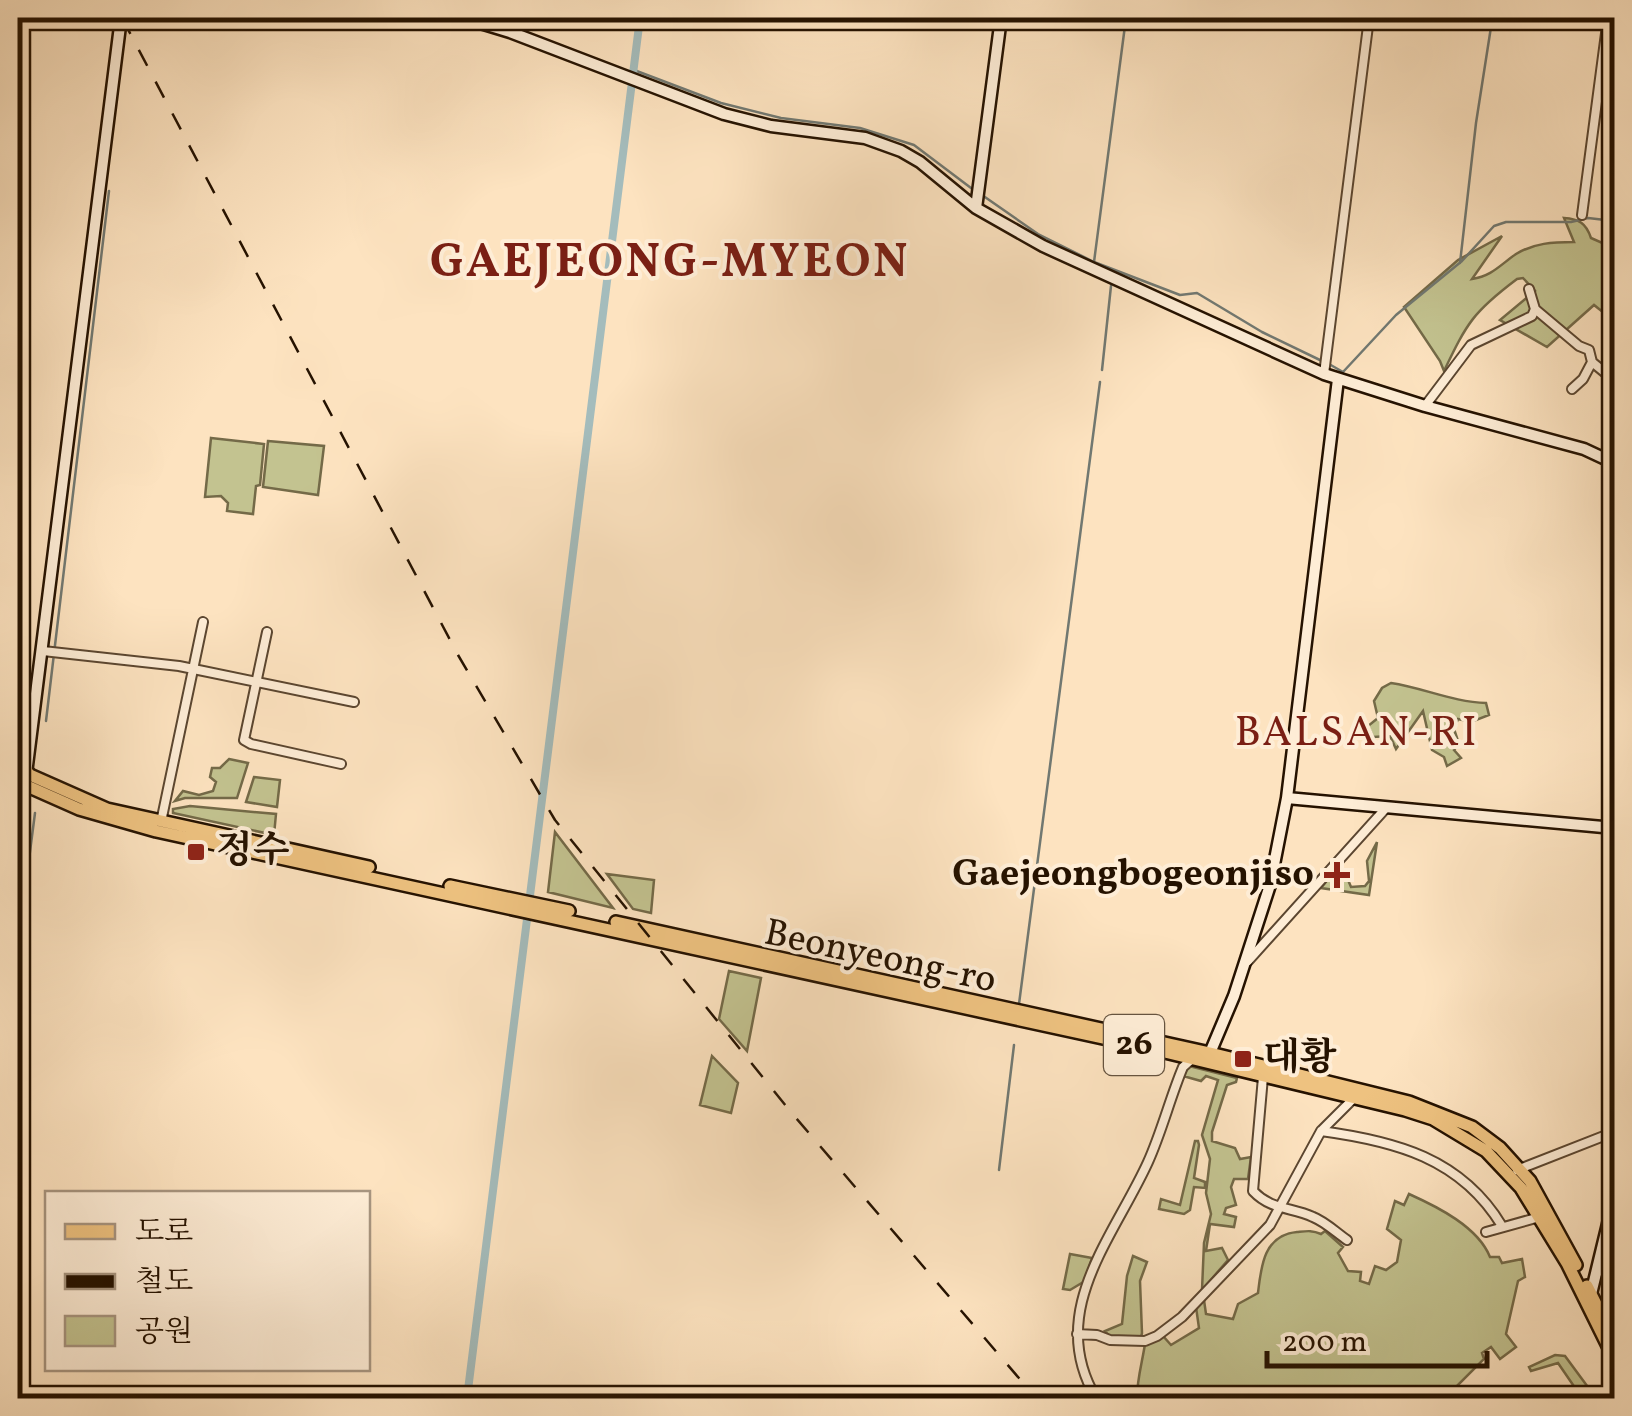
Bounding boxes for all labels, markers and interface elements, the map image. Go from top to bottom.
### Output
district label: GAEJEONG-MYEON [430,230,910,297]
district label: BALSAN-RI [1235,705,1479,764]
place label: 정수 [216,826,290,879]
marker: 정수 [185,841,207,863]
place label: Gaejeongbogeonjiso [952,849,1314,902]
marker: Gaejeongbogeonjiso [1324,862,1350,888]
street label: Beonyeong-ro [759,908,1001,1008]
road number: 26 [1104,1015,1164,1075]
place label: 대황 [1263,1033,1337,1086]
marker: 대황 [1232,1048,1254,1070]
legend [45,1191,370,1371]
text: 도로 [135,1212,193,1254]
text: 철도 [135,1262,193,1304]
scale bar [1267,1306,1487,1368]
text: 공원 [135,1312,193,1354]
text: 200 m [1282,1322,1367,1364]

